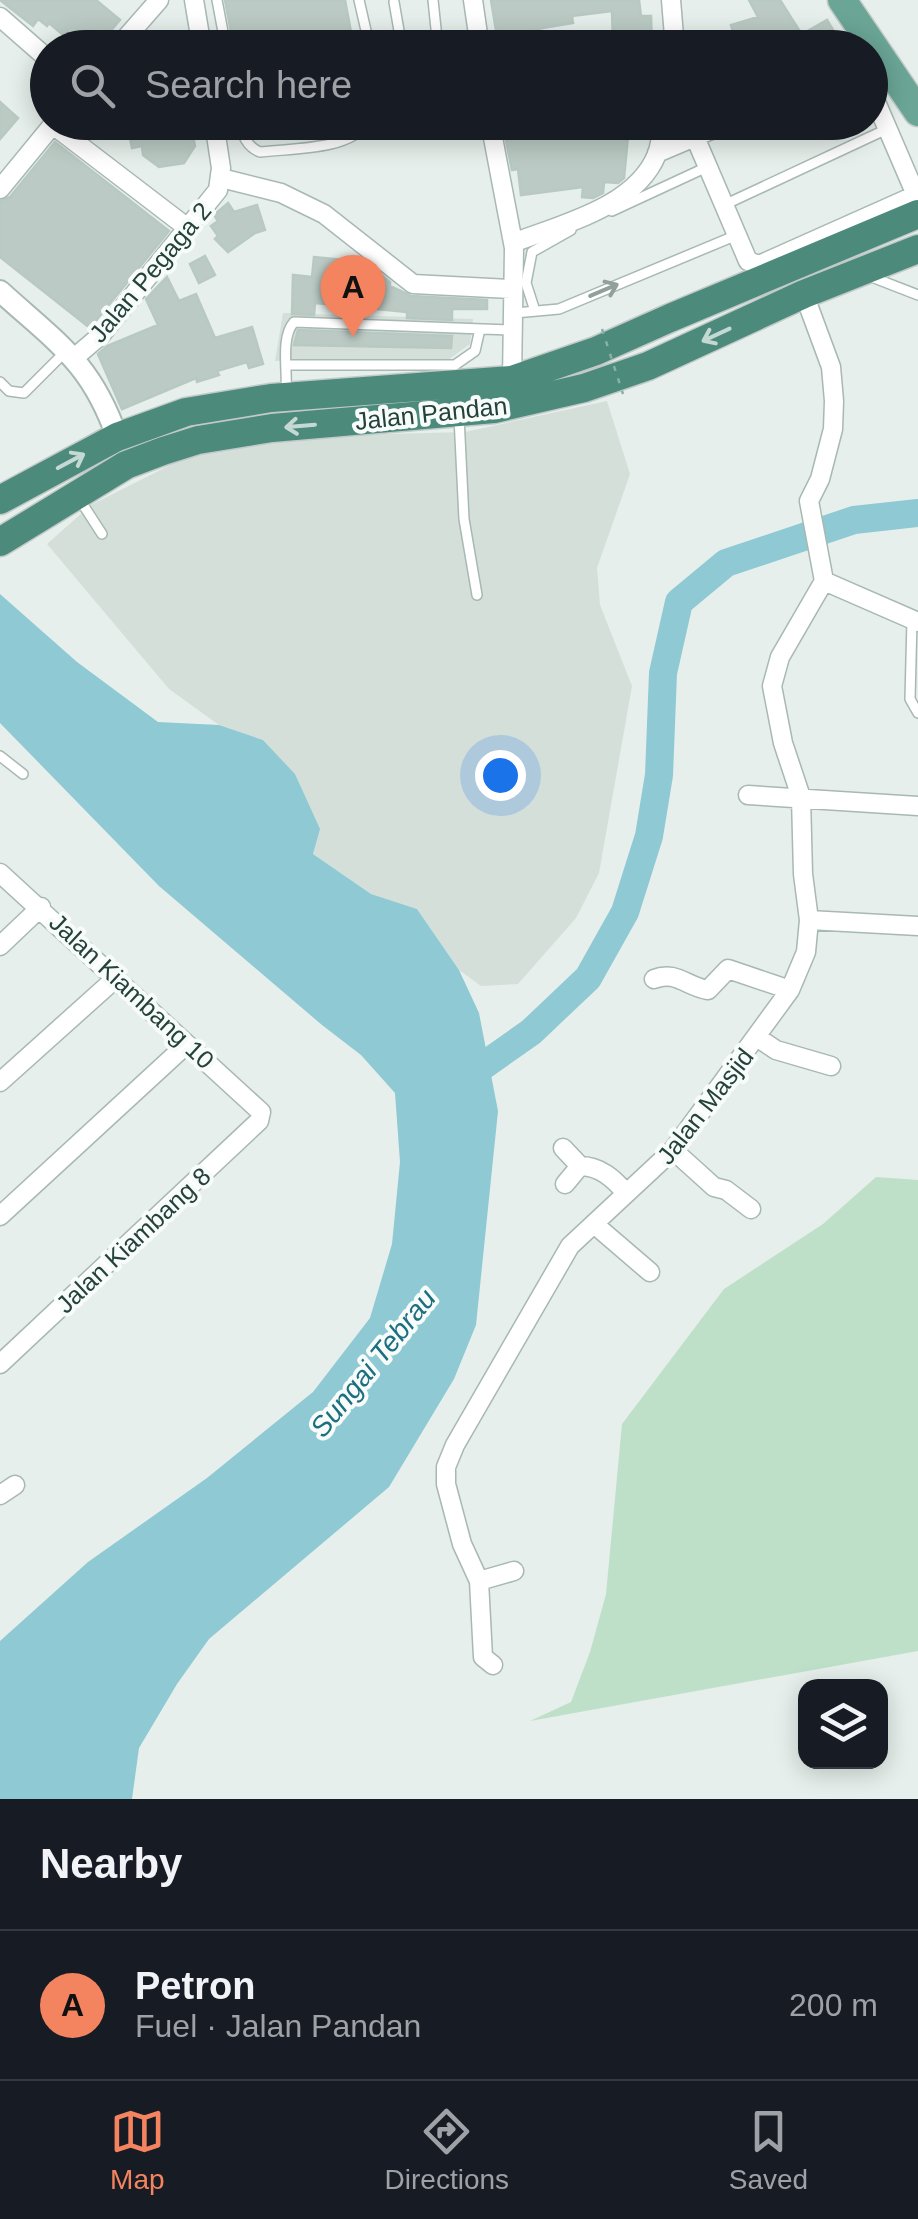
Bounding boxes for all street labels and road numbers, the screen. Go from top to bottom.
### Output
street label: Jalan Pegaga 2 [83,196,217,348]
street label: Jalan Pandan [354,391,508,435]
street label: Jalan Kiambang 10 [44,908,220,1074]
street label: Jalan Masjid [651,1043,759,1169]
street label: Jalan Kiambang 8 [50,1162,216,1318]

